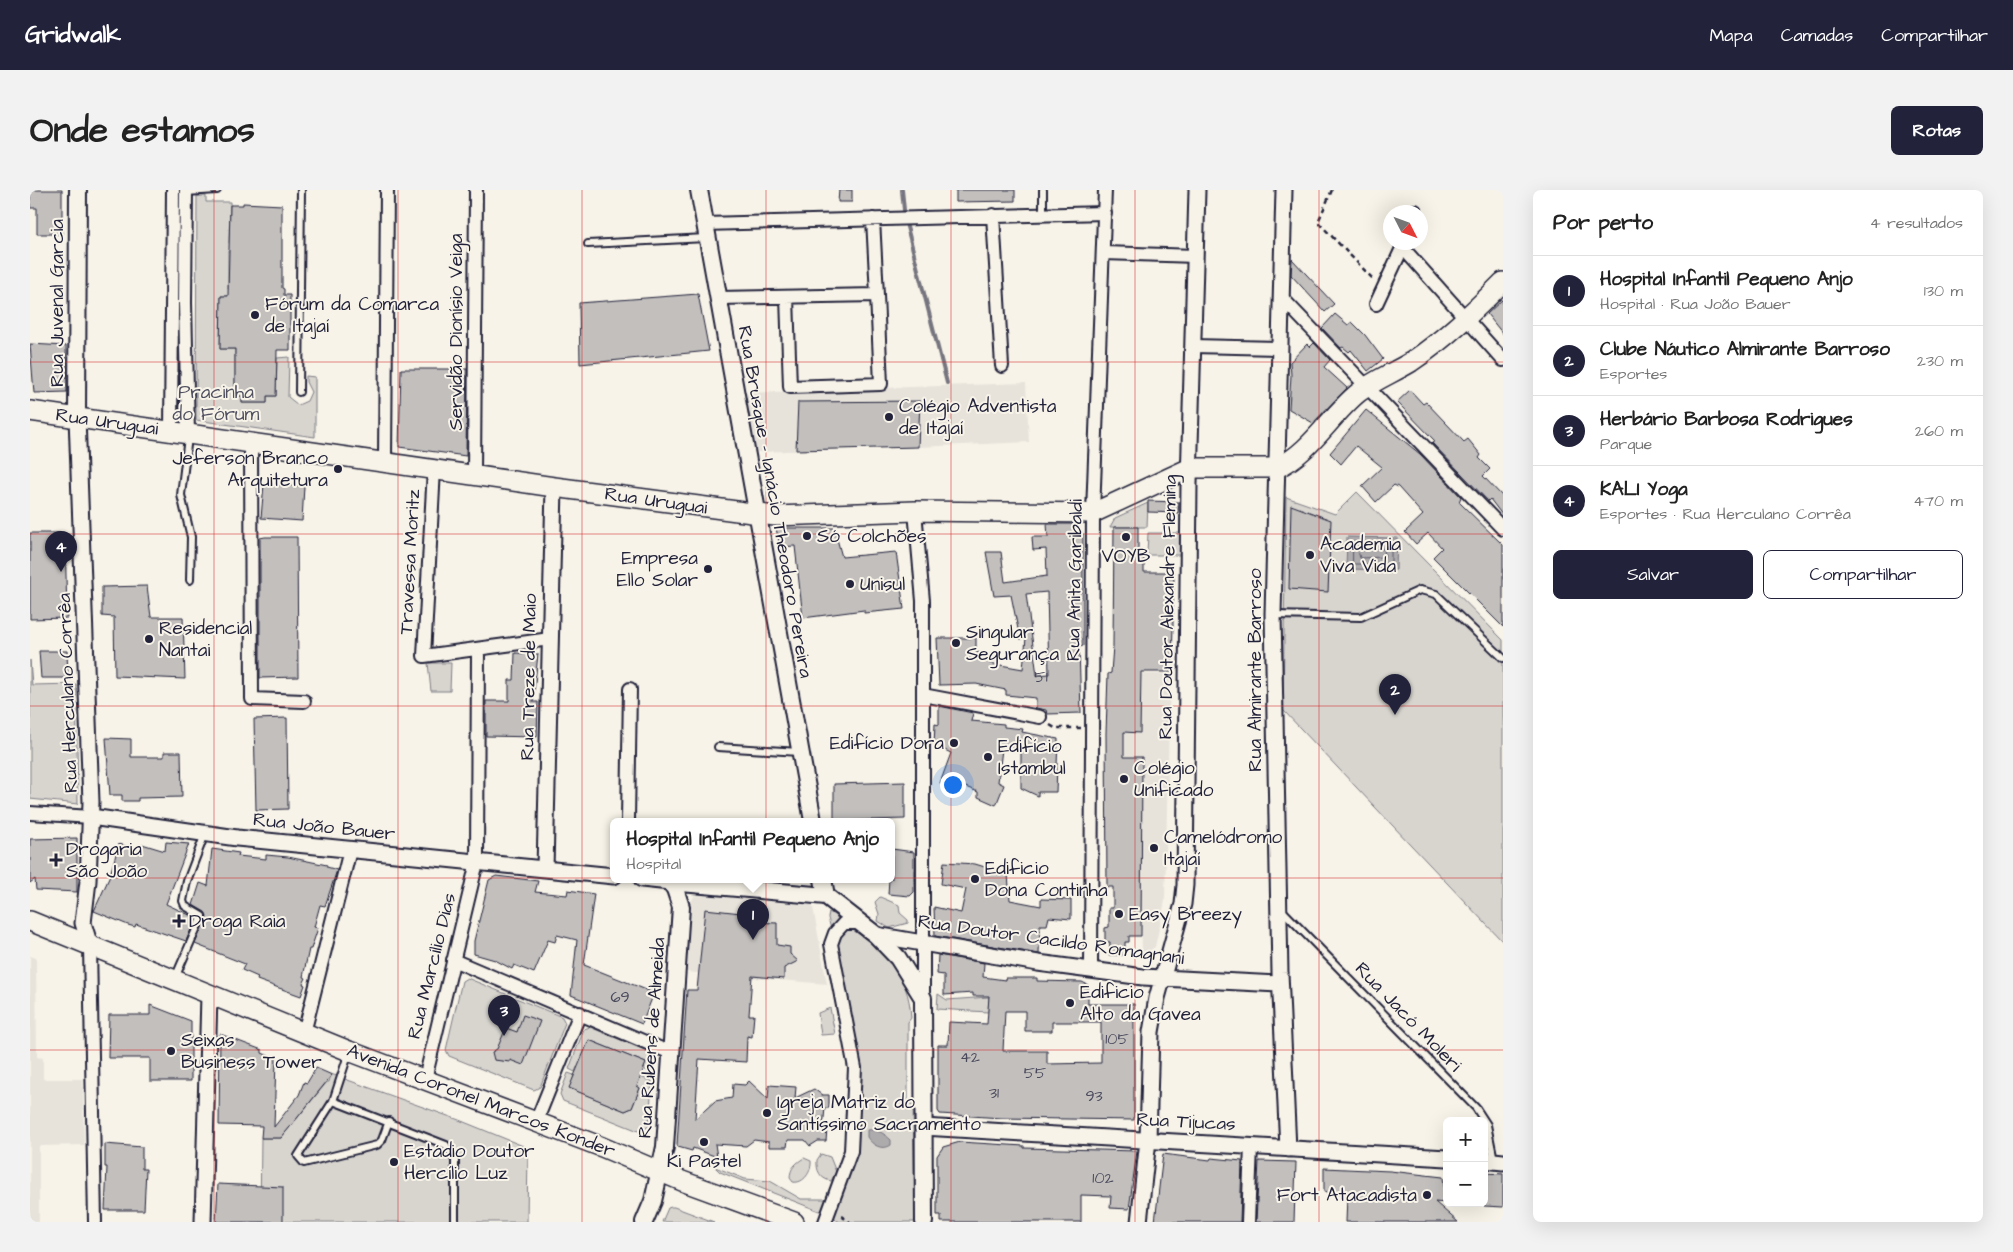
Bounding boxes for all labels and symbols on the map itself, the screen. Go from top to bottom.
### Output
north arrow [1383,205,1428,250]
street label: Rua Juvenal Garcia [44,219,71,387]
street label: Servidão Dionísio Veiga [443,233,471,430]
place label: Fórum da Comarca de Itajaí [265,291,439,340]
marker: Fórum da Comarca de Itajaí [249,309,261,321]
street label: Rua Brusque - Ignácio Theodoro Pereira [730,324,819,681]
park label: Pracinha do Fórum [173,379,260,428]
place label: Colégio Adventista de Itajaí [899,393,1057,442]
street label: Rua Uruguai [54,401,160,444]
marker: Colégio Adventista de Itajaí [883,411,895,423]
place label: Jeferson Branco Arquitetura [172,445,328,494]
marker: Jeferson Branco Arquitetura [332,463,344,475]
street label: Rua Doutor Alexandre Fleming [1152,474,1185,740]
street label: Rua Uruguai [603,480,709,523]
street label: Travessa Moritz [393,488,427,635]
street label: Rua Anita Garibaldi [1060,499,1090,661]
place label: Só Colchões [817,523,927,550]
marker: Só Colchões [801,530,813,542]
pin: 4 [45,531,77,572]
marker: VOYB [1120,531,1132,543]
place label: Academia Viva Vida [1320,531,1402,580]
place label: VOYB [1102,543,1151,570]
place label: Empresa Ello Solar [616,545,699,594]
marker: Academia Viva Vida [1304,549,1316,561]
marker: Empresa Ello Solar [702,563,714,575]
street label: Rua Almirante Barroso [1242,568,1269,772]
place label: Unisul [860,571,905,598]
marker: Unisul [844,578,856,590]
street label: Rua Herculano Corrêa [51,592,85,793]
street label: Rua Treze de Maio [514,593,544,761]
place label: Residencial Nantai [159,615,252,664]
place label: Singular Segurança [966,619,1060,669]
marker: Residencial Nantai [143,633,155,645]
marker: Singular Segurança [950,637,962,649]
house number: 51 [1034,666,1048,688]
pin: 2 [1379,674,1411,715]
place label: Edifício Dora [830,730,944,757]
place label: Edifício Istambul [998,733,1066,782]
marker: Edifício Dora [948,737,960,749]
marker: Edifício Istambul [982,751,994,763]
place label: Colégio Unificado [1134,755,1214,804]
your location [940,772,966,798]
marker: Colégio Unificado [1118,773,1130,785]
street label: Rua João Bauer [252,806,397,848]
place label: Camelódromo Itajaí [1164,824,1283,873]
place label: Drogaria São João [66,836,148,885]
marker: Camelódromo Itajaí [1148,842,1160,854]
marker: Drogaria São João [50,854,62,866]
place label: Edificio Dona Continha [985,855,1108,904]
marker: Edificio Dona Continha [969,873,981,885]
street label: Rua Marcílio Dias [401,890,463,1042]
pin: 1 [737,899,769,940]
place label: Easy Breezy [1129,901,1242,929]
place label: Droga Raia [189,908,286,936]
street label: Rua Doutor Cacildo Romagnani [916,908,1186,973]
marker: Easy Breezy [1113,908,1125,920]
marker: Droga Raia [173,915,185,927]
street label: Rua Rubens de Almeida [632,936,673,1139]
street label: Rua Jacó Moleri [1348,956,1468,1078]
place label: Edificio Alto da Gavea [1080,979,1201,1028]
house number: 69 [610,986,630,1008]
pin: 3 [488,995,520,1036]
marker: Edificio Alto da Gavea [1064,997,1076,1009]
place label: Seixas Business Tower [181,1027,322,1076]
house number: 105 [1105,1028,1129,1050]
street label: Avenida Coronel Marcos Konder [343,1037,619,1165]
marker: Seixas Business Tower [165,1045,177,1057]
house number: 42 [960,1046,980,1068]
house number: 55 [1024,1062,1047,1084]
house number: 31 [989,1082,999,1104]
house number: 93 [1085,1085,1103,1107]
place label: Igreja Matriz do Santíssimo Sacramento [777,1089,981,1138]
street label: Rua Tijucas [1136,1106,1236,1138]
marker: Igreja Matriz do Santíssimo Sacramento [761,1107,773,1119]
marker: Ki Pastel [698,1136,710,1148]
place label: Estádio Doutor Hercílio Luz [404,1138,535,1187]
place label: Ki Pastel [667,1148,741,1175]
marker: Estádio Doutor Hercílio Luz [388,1156,400,1168]
house number: 102 [1092,1167,1114,1189]
place label: Fort Atacadista [1277,1182,1417,1209]
marker: Fort Atacadista [1421,1189,1433,1201]

